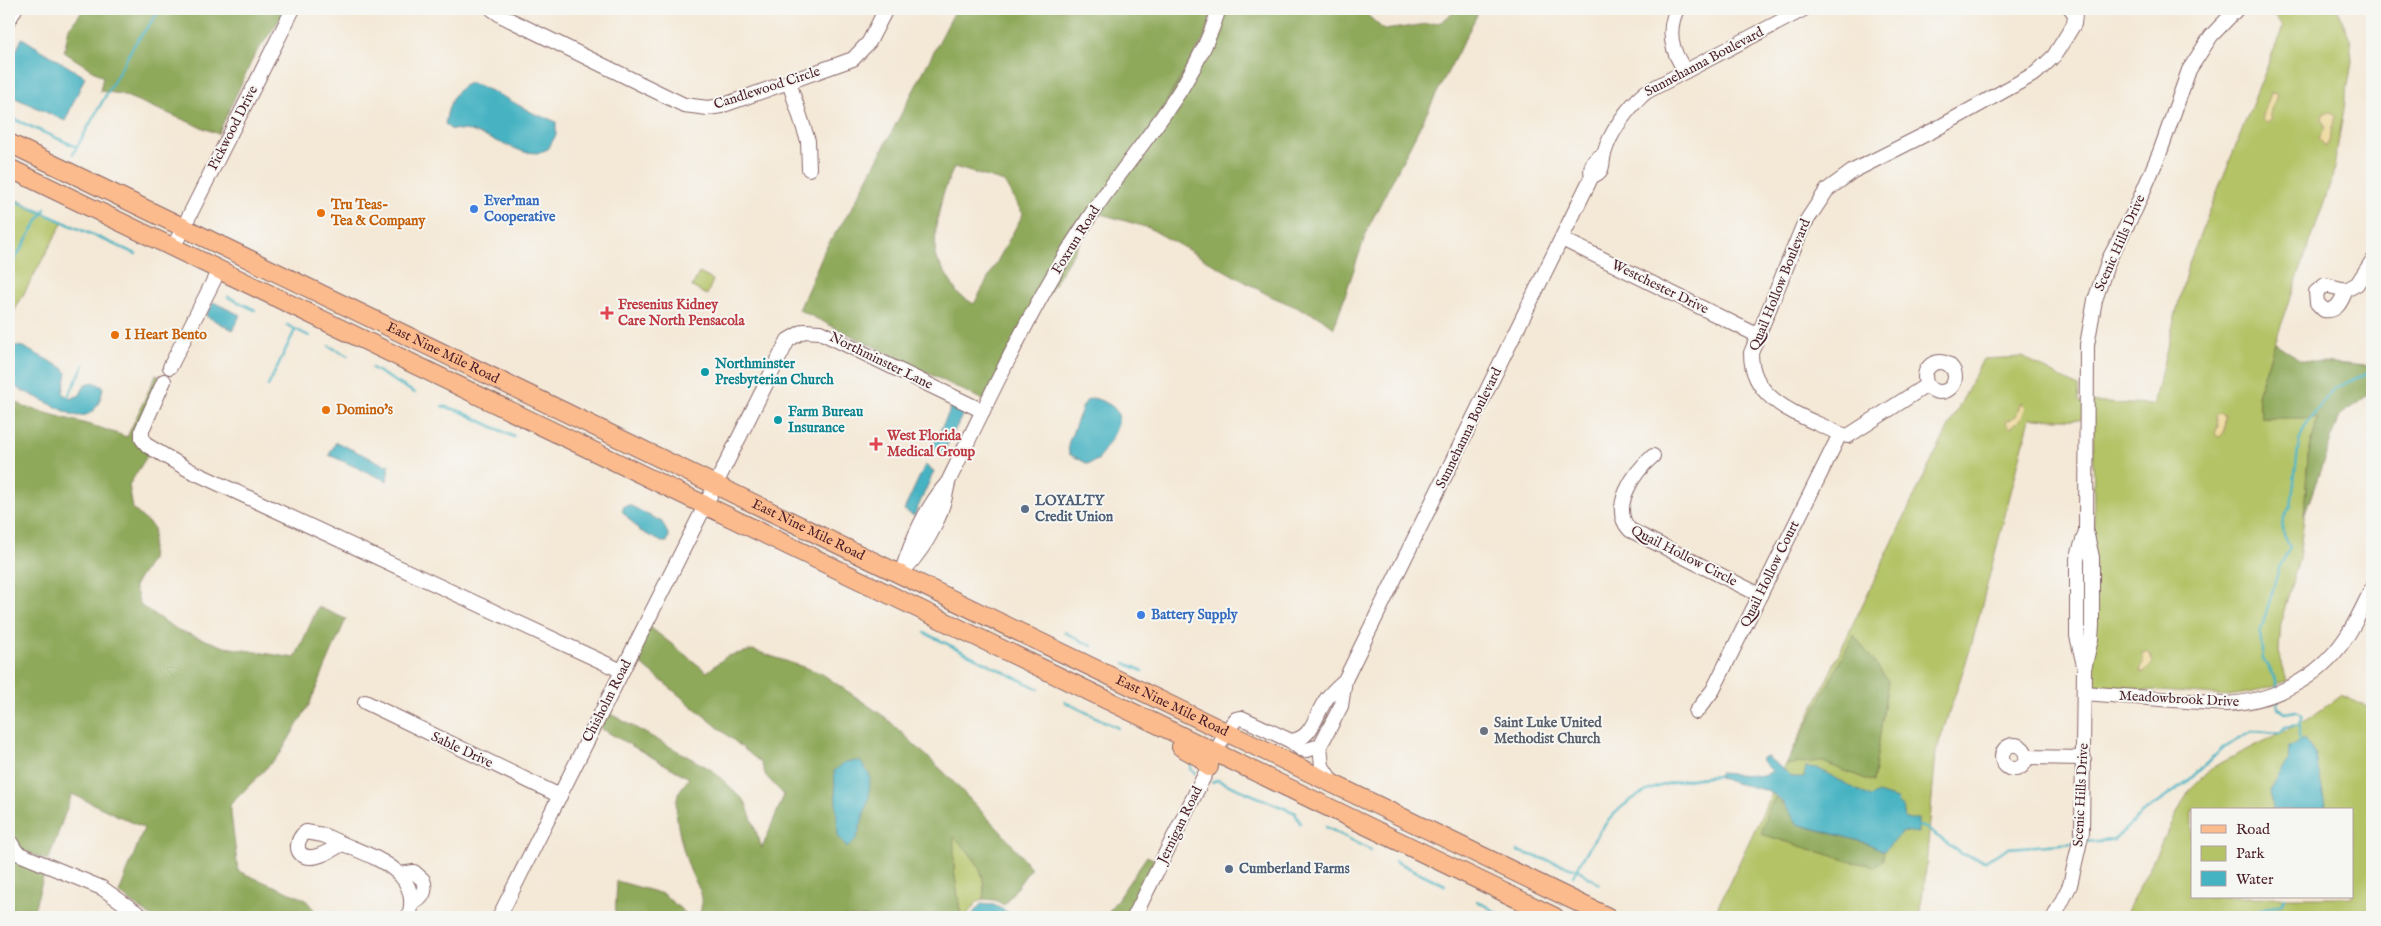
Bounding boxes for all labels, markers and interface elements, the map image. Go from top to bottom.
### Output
street label: Sunnehanna Boulevard [1641,23,1767,101]
street label: Candlewood Circle [711,62,823,114]
street label: Pickwood Drive [204,82,262,173]
street label: Scenic Hills Drive [2091,191,2150,294]
place label: Ever'man Cooperative [484,192,556,226]
place label: Tru Teas- Tea & Company [330,196,426,230]
street label: Foxrun Road [1048,202,1104,278]
marker: Ever'man Cooperative [468,203,480,215]
marker: Tru Teas- Tea & Company [315,207,327,219]
street label: Quail Hollow Boulevard [1745,216,1815,354]
street label: Westchester Drive [1609,256,1712,318]
place label: Fresenius Kidney Care North Pensacola [618,296,745,330]
marker: Fresenius Kidney Care North Pensacola [600,306,614,320]
street label: East Nine Mile Road [383,318,503,388]
place label: I Heart Bento [125,326,207,344]
street label: Northminster Lane [826,328,936,394]
marker: I Heart Bento [109,329,121,341]
place label: Northminster Presbyterian Church [714,355,834,389]
street label: Sunnehanna Boulevard [1432,364,1506,491]
marker: Northminster Presbyterian Church [699,366,711,378]
place label: Domino's [336,401,393,419]
place label: Farm Bureau Insurance [788,403,864,437]
marker: Domino's [320,404,332,416]
marker: Farm Bureau Insurance [772,414,784,426]
place label: West Florida Medical Group [886,427,976,461]
marker: West Florida Medical Group [869,437,883,451]
place label: LOYALTY Credit Union [1035,492,1114,526]
street label: East Nine Mile Road [749,495,868,565]
marker: LOYALTY Credit Union [1019,503,1031,515]
street label: Quail Hollow Court [1736,517,1804,630]
street label: Quail Hollow Circle [1628,521,1741,591]
place label: Battery Supply [1151,606,1239,624]
marker: Battery Supply [1135,609,1147,621]
street label: Chisholm Road [578,656,636,745]
street label: East Nine Mile Road [1113,671,1232,741]
street label: Meadowbrook Drive [2118,687,2240,711]
place label: Saint Luke United Methodist Church [1494,714,1602,748]
marker: Saint Luke United Methodist Church [1478,725,1490,737]
street label: Sable Drive [428,728,496,772]
street label: Scenic Hills Drive [2069,742,2093,847]
street label: Jernigan Road [1153,783,1207,868]
legend [2191,808,2354,898]
text: Road [2236,820,2271,839]
text: Park [2236,844,2266,863]
place label: Cumberland Farms [1239,860,1350,878]
marker: Cumberland Farms [1223,863,1235,875]
text: Water [2236,870,2274,889]

